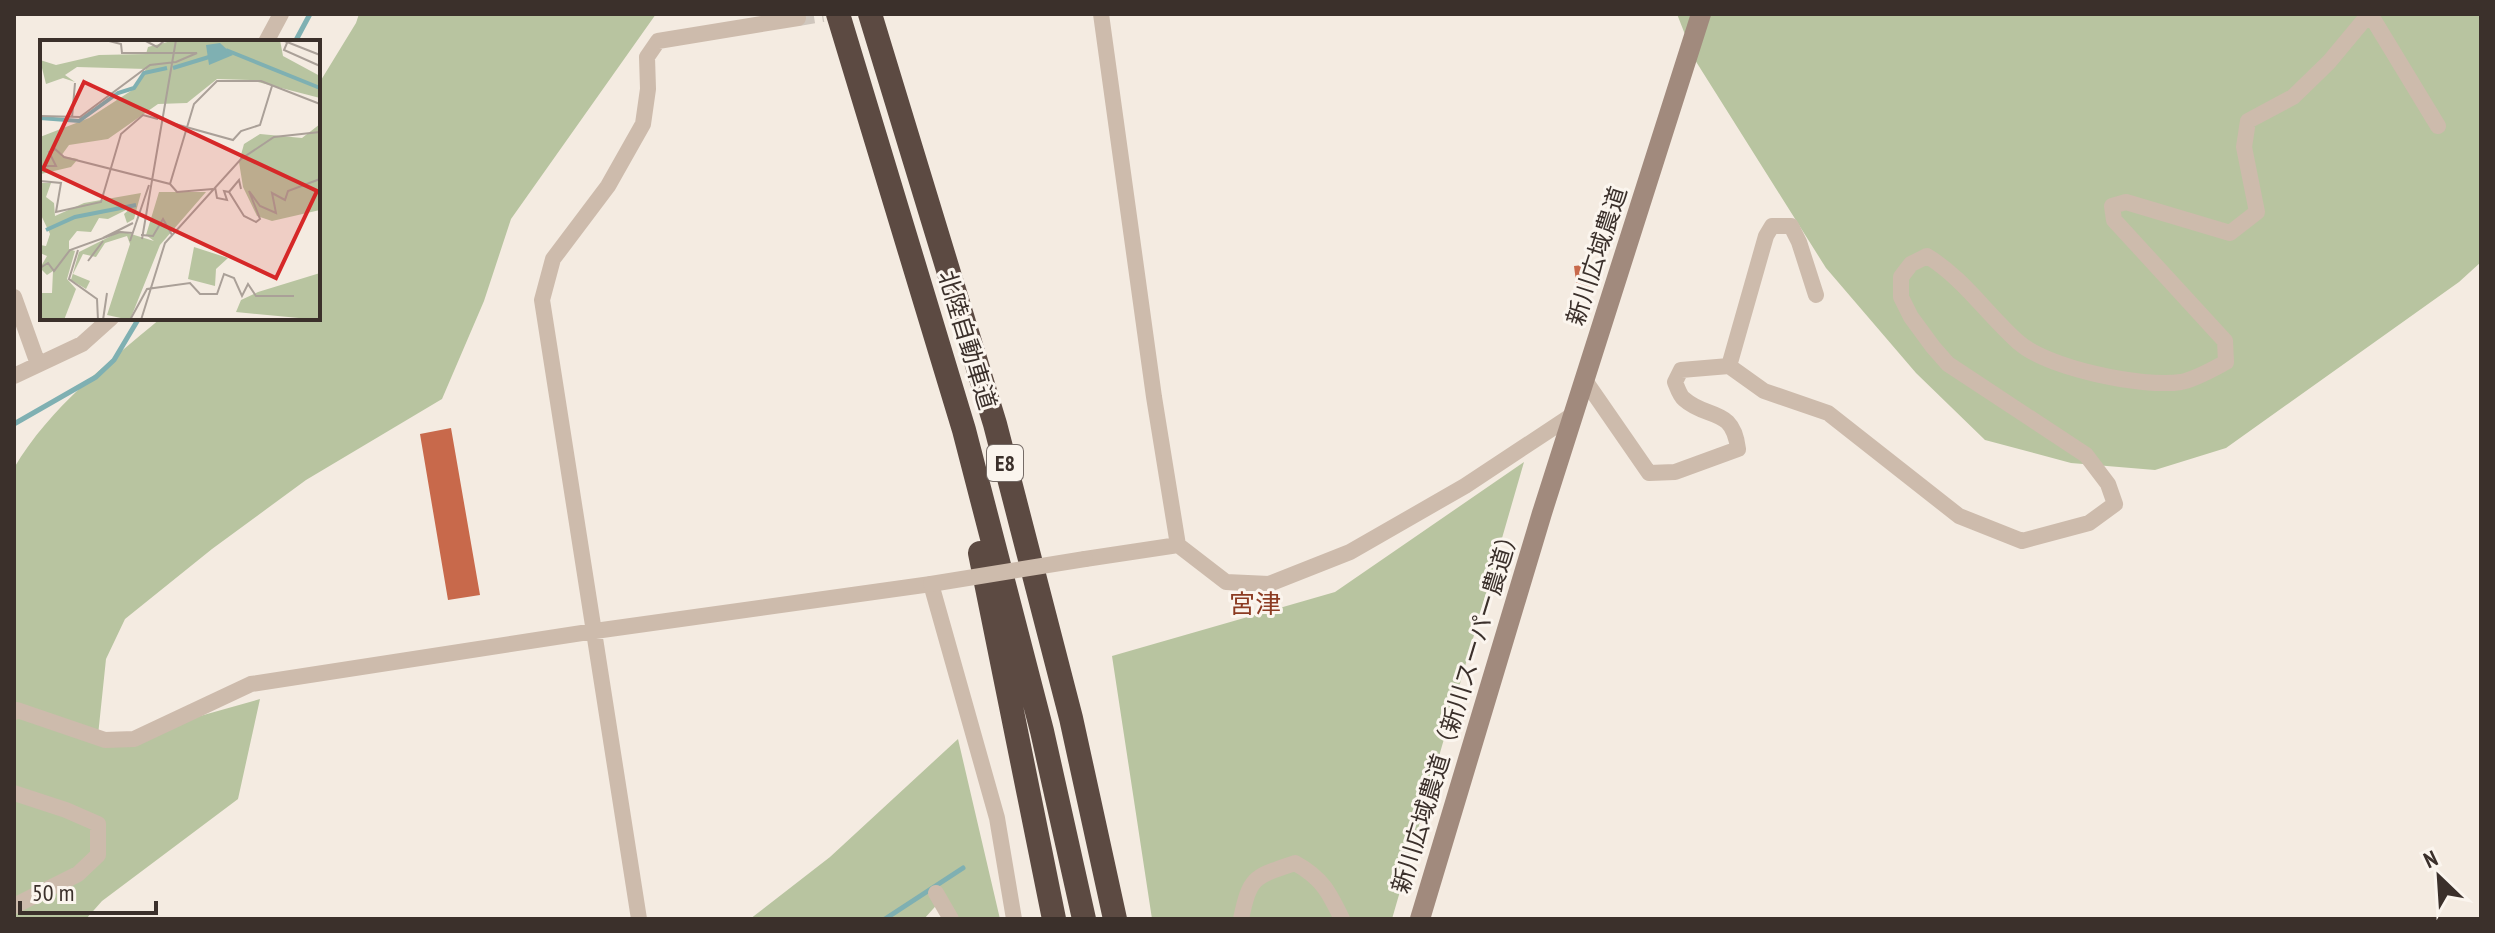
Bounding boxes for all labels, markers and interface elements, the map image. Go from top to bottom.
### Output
inset map [40,40,320,320]
street label: 新川広域農道 [1560,183,1634,329]
street label: 北陸自動車道 [932,266,1003,413]
road number: E8 [987,445,1023,481]
street label: 新川広域農道（新川スーパー農道） [1385,521,1526,897]
district label: 宮津 [1229,587,1281,620]
north arrow [2399,837,2479,917]
text: N [2419,844,2442,874]
scale bar [20,865,156,915]
text: 50 m [32,877,74,908]

